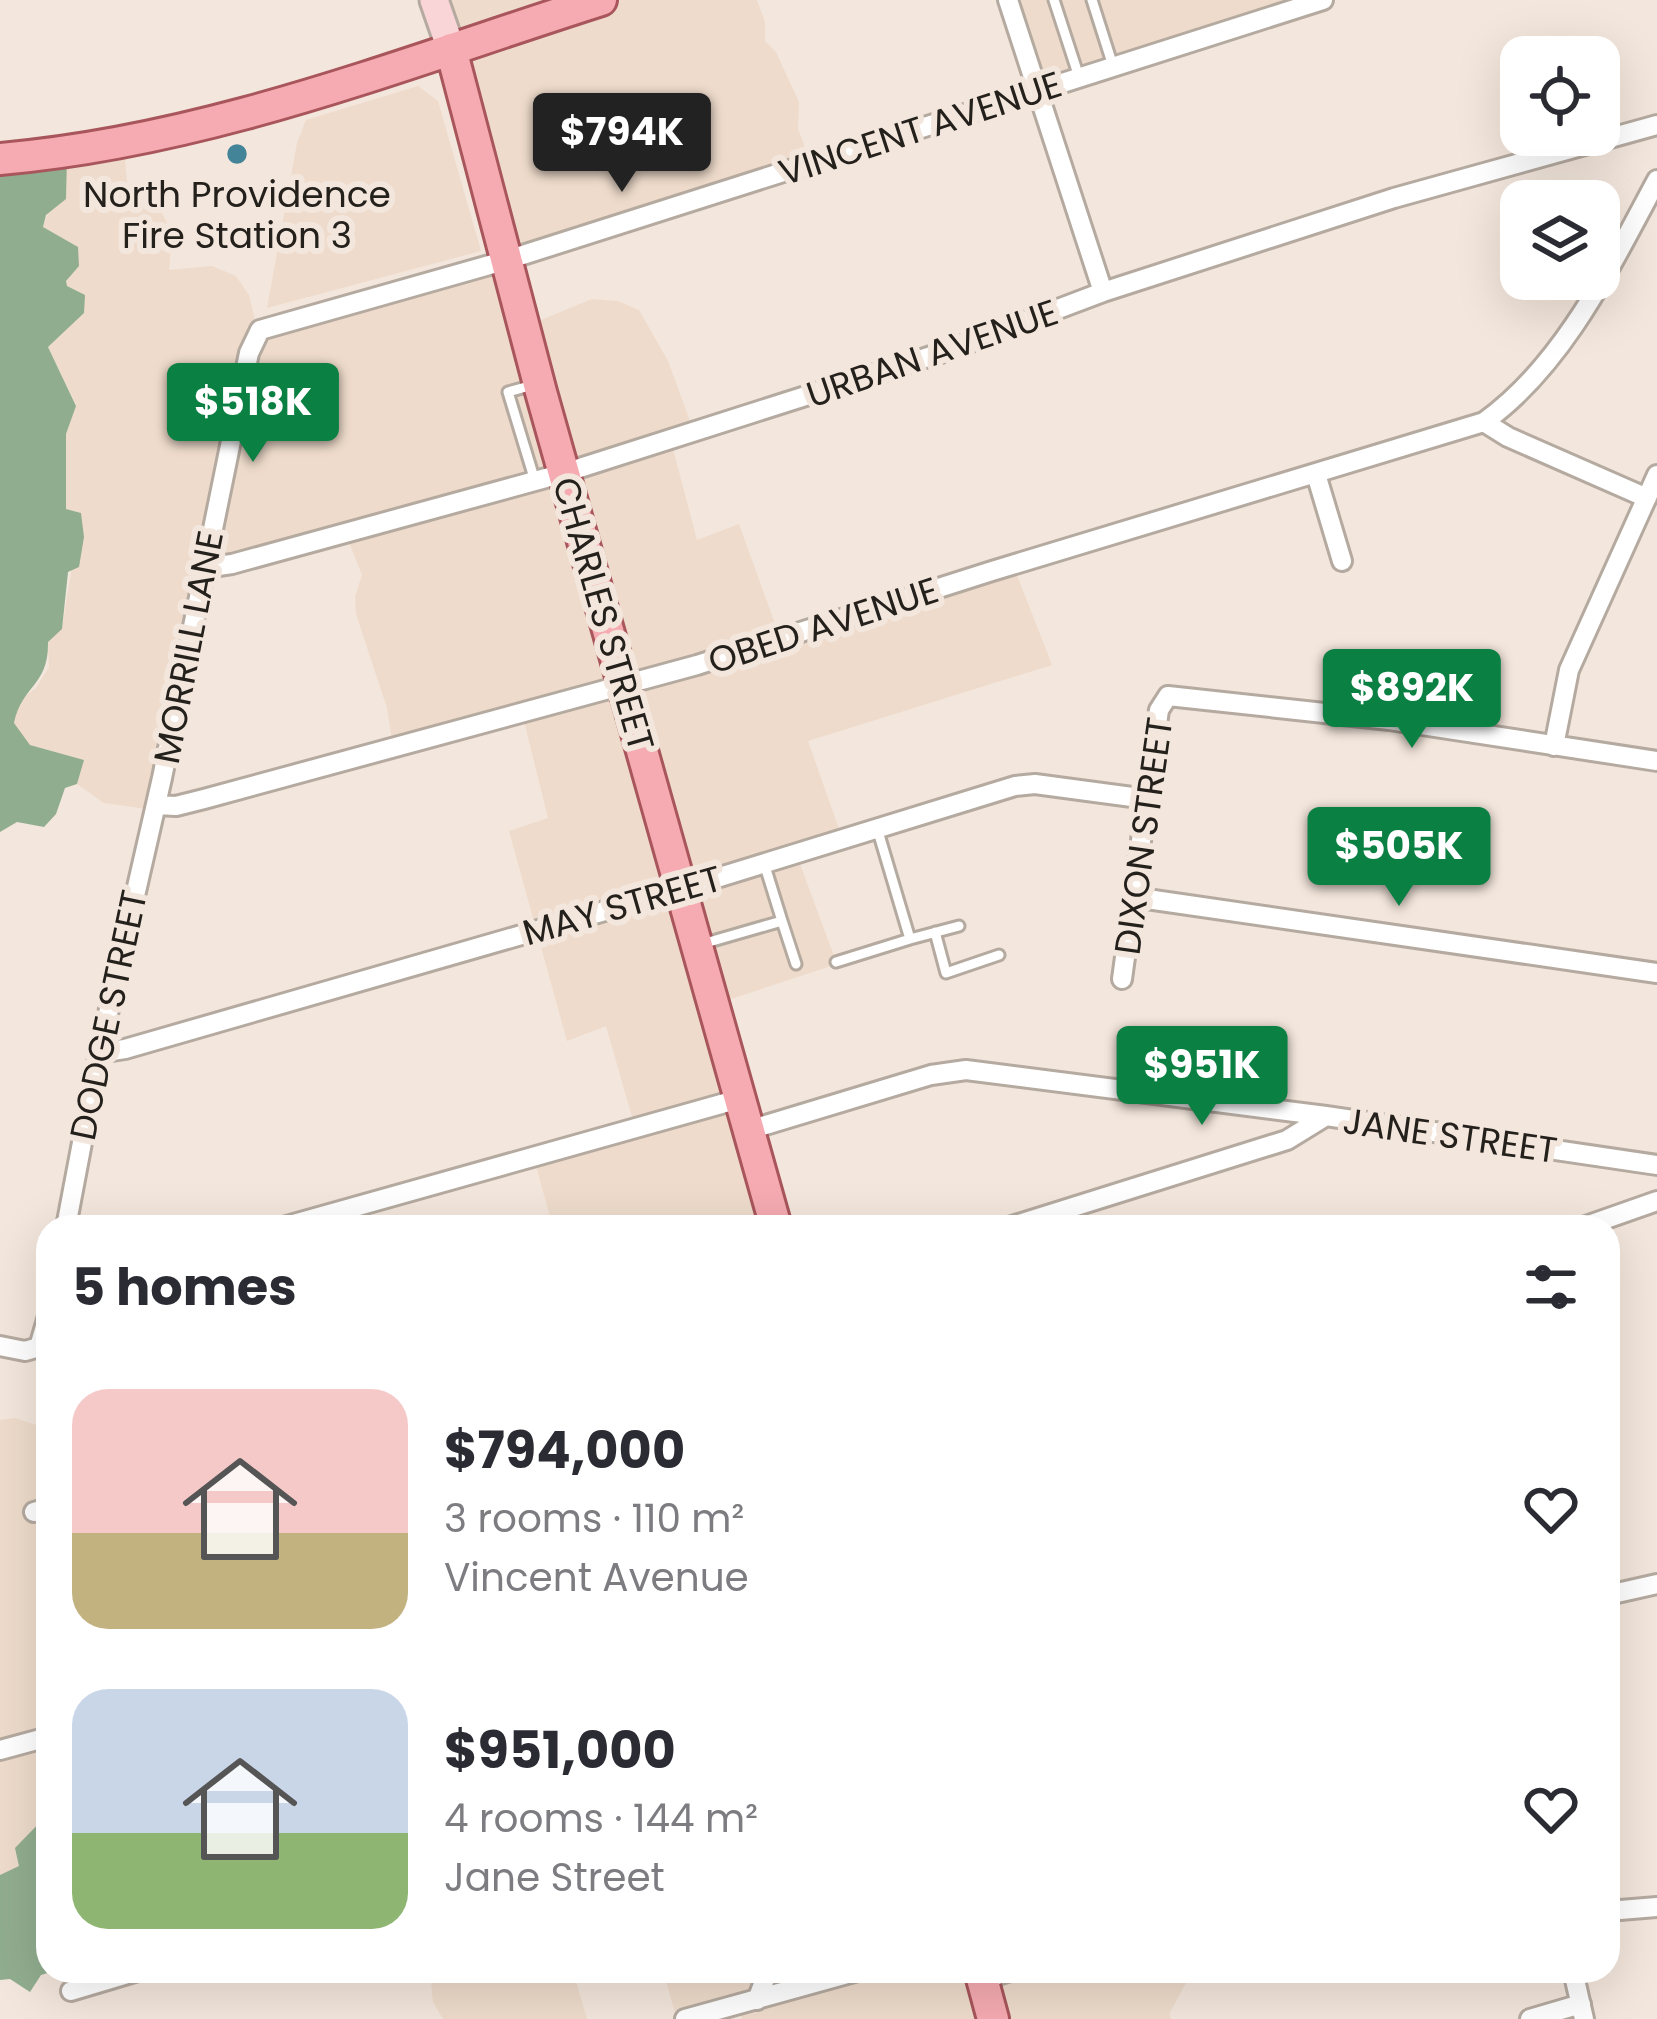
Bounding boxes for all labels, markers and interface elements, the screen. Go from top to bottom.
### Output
map controls [1500,36,1620,300]
button: locate [1500,36,1620,156]
street label: VINCENT AVENUE [772,59,1068,198]
pin: $794K [538,93,706,195]
text: $794K [560,104,684,159]
marker: North Providence Fire Station 3 [224,141,250,167]
place label: North Providence Fire Station 3 [83,169,391,261]
button: layers [1500,180,1620,300]
street label: URBAN AVENUE [800,287,1065,420]
pin: $518K [169,363,337,465]
text: $518K [194,374,312,429]
street label: CHARLES STREET [540,471,667,757]
street label: MORRILL LANE [141,526,236,768]
street label: OBED AVENUE [702,564,945,687]
pin: $892K [1328,649,1496,751]
text: $892K [1350,660,1474,715]
street label: DIXON STREET [1102,714,1185,958]
pin: $505K [1315,807,1483,909]
text: $505K [1335,818,1463,873]
street label: MAY STREET [517,853,728,958]
street label: DODGE STREET [57,885,160,1145]
pin: $951K [1118,1026,1286,1128]
text: $951K [1144,1037,1260,1092]
street label: JANE STREET [1340,1095,1560,1176]
text: 5 homes [72,1251,297,1323]
icon: filters [1518,1254,1584,1320]
text: $794,000 [444,1414,685,1486]
icon: home [168,1437,312,1581]
icon: heart [1518,1476,1584,1542]
text: 3 rooms · 110 m² [444,1491,744,1546]
text: Vincent Avenue [444,1550,749,1605]
text: $951,000 [444,1714,676,1786]
icon: home [168,1737,312,1881]
icon: heart [1518,1776,1584,1842]
text: 4 rooms · 144 m² [444,1791,758,1846]
text: Jane Street [444,1850,665,1905]

